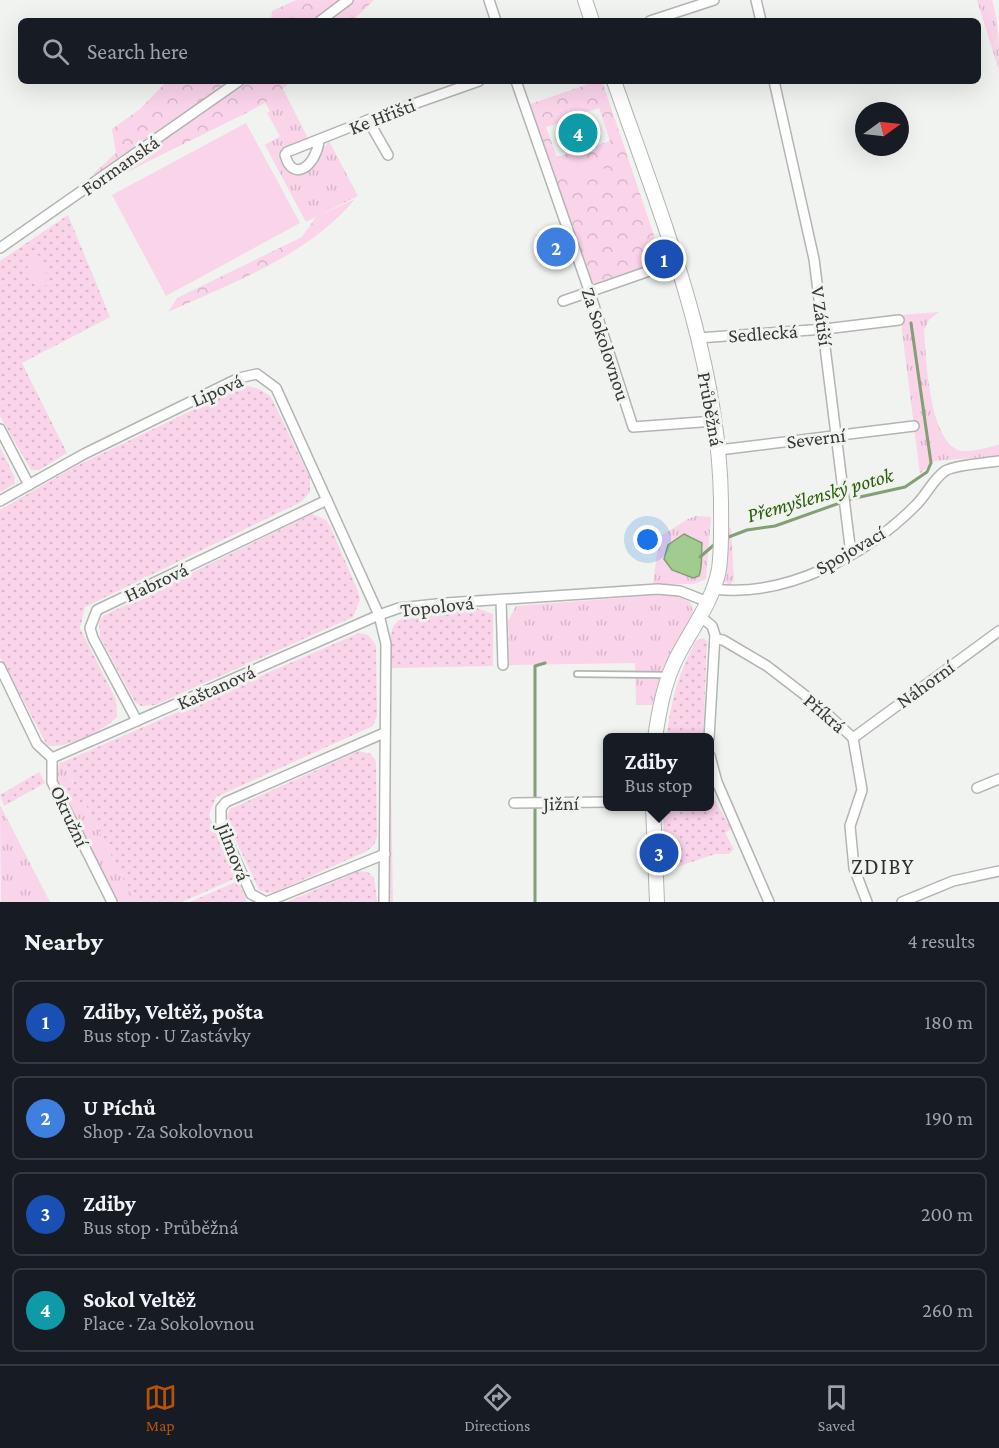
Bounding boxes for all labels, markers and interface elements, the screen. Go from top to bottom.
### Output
search box [18,18,981,84]
icon: search [39,35,72,68]
text: Search here [87,39,188,64]
street label: Ke Hřišti [346,93,418,139]
north arrow [855,102,909,156]
pin: 4 [558,110,598,156]
street label: Formanská [77,130,163,200]
pin: 2 [536,224,576,270]
pin: 1 [644,236,684,282]
street label: Za Sokolovnou [577,285,635,404]
street label: V Zátiší [807,285,837,348]
street label: Sedlecká [727,320,799,346]
street label: Lipová [188,369,247,412]
street label: Průběžná [694,370,728,448]
street label: Severní [785,423,847,453]
water label: Přemyšlenský potok [744,462,897,527]
street label: Spojovací [811,521,890,580]
your location [633,525,662,554]
street label: Habrová [121,558,191,606]
street label: Topolová [399,591,475,622]
street label: Náhorní [892,655,959,712]
street label: Kaštanová [174,660,258,714]
street label: Příkrá [800,689,850,737]
popup [603,733,714,811]
text: Zdiby [625,749,677,774]
text: Bus stop [625,774,692,796]
street label: Okružní [46,782,94,851]
street label: Jižní [541,792,580,815]
street label: Jilmová [211,818,255,885]
pin: 3 [640,830,678,876]
district label: ZDIBY [851,854,915,879]
text: Nearby [24,927,103,956]
text: 4 results [908,930,975,952]
text: Zdiby, Veltěž, pošta [83,999,263,1024]
text: 1 [42,1011,49,1033]
text: 180 m [924,1011,973,1033]
text: Bus stop · U Zastávky [83,1024,251,1046]
text: U Píchů [83,1095,156,1120]
text: 2 [40,1107,51,1129]
text: 190 m [925,1107,973,1129]
text: Shop · Za Sokolovnou [83,1120,254,1142]
text: Zdiby [83,1191,136,1216]
text: 3 [41,1203,50,1225]
text: 200 m [921,1203,973,1225]
text: Bus stop · Průběžná [83,1216,239,1238]
text: Sokol Veltěž [83,1287,196,1312]
text: 4 [40,1299,51,1321]
text: 260 m [922,1299,973,1321]
text: Place · Za Sokolovnou [83,1312,255,1334]
tab: Map [144,1381,177,1434]
tab: Directions [464,1381,530,1434]
tab: Saved [818,1381,855,1434]

